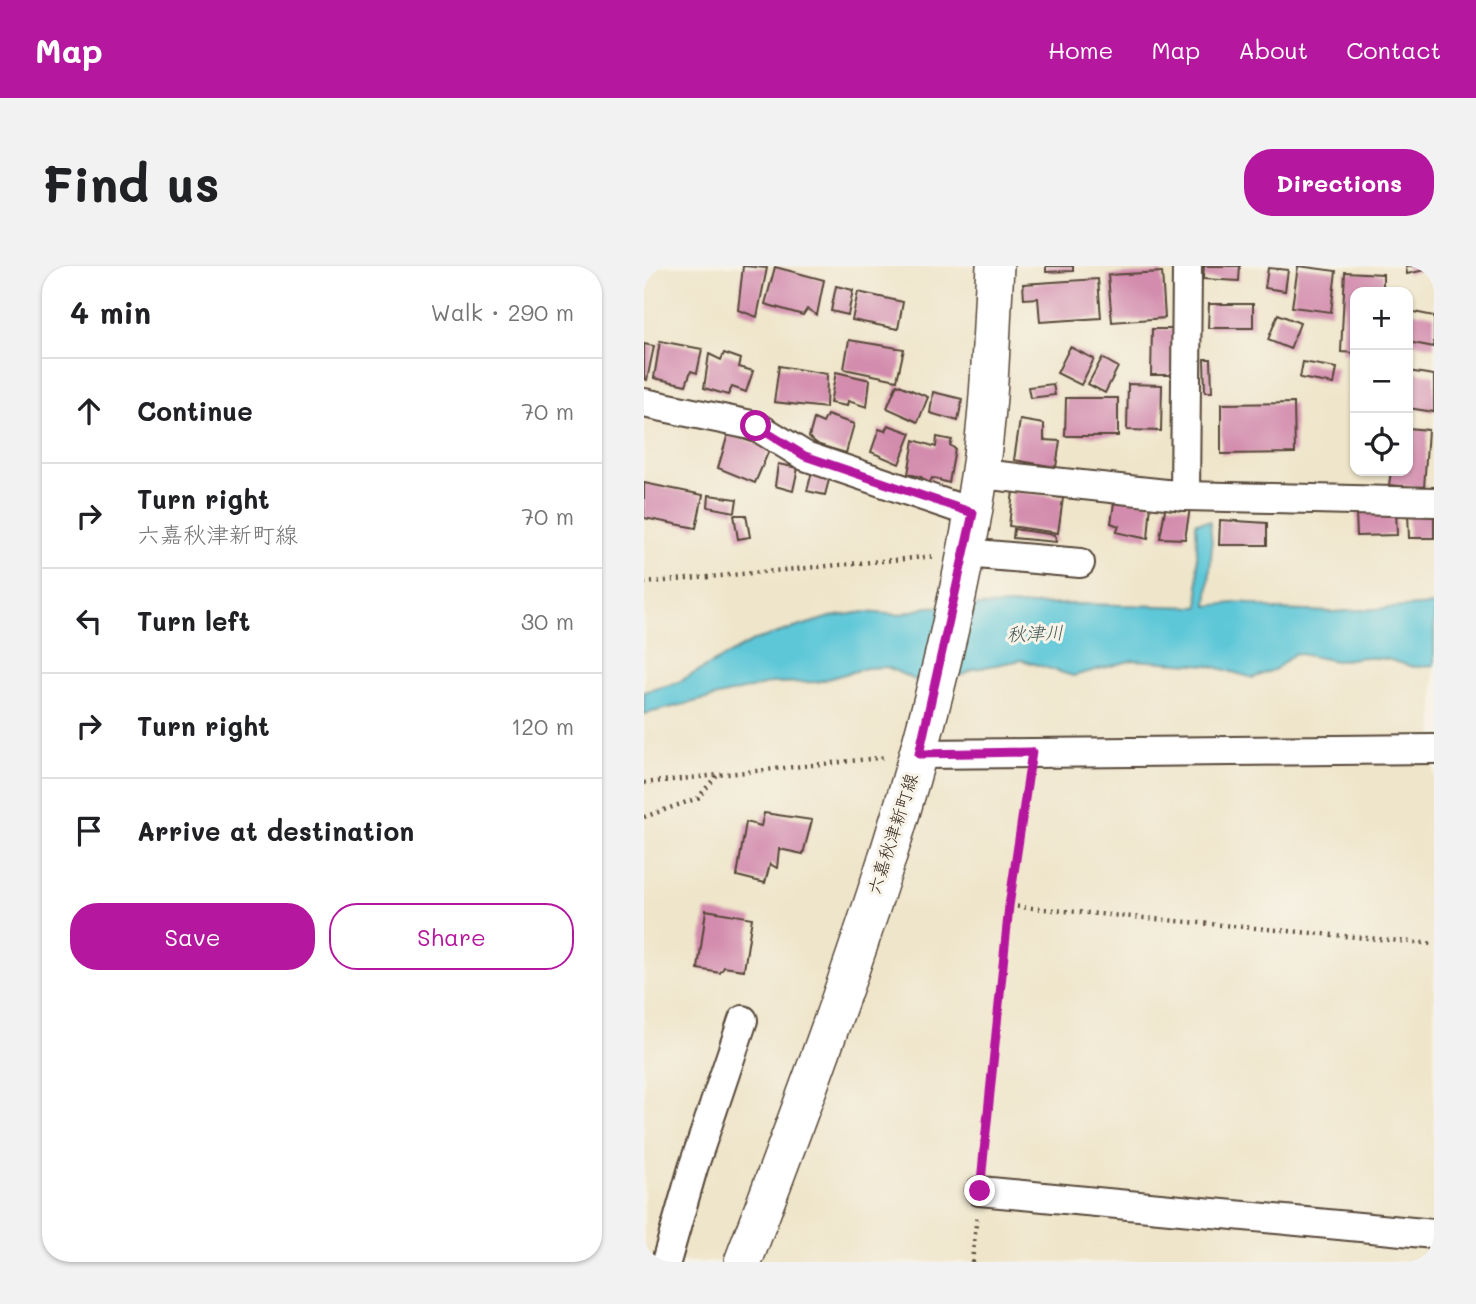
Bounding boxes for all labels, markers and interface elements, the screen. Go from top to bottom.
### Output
text: Map [35,28,103,71]
text: Home [1048,34,1113,65]
text: Map [1151,34,1200,65]
text: About [1238,34,1308,65]
text: Contact [1346,34,1441,65]
button: Directions [1244,149,1434,216]
text: Find us [42,151,220,214]
map controls [1350,287,1413,476]
button: + [1350,287,1413,350]
text: 4 min [70,292,151,332]
text: Walk · 290 m [430,297,574,327]
button: − [1350,350,1413,413]
icon: ahead [70,392,108,430]
text: Continue [137,394,253,428]
text: 70 m [521,396,574,426]
route start [740,410,771,441]
button: locate [1350,413,1413,476]
text: Turn right [137,482,270,516]
icon: right [70,497,108,535]
text: 70 m [521,501,574,531]
text: 六嘉秋津新町線 [137,519,298,549]
icon: left [70,602,108,640]
text: Turn left [137,604,250,638]
text: 30 m [521,606,574,636]
water label: 秋津川 [1006,619,1064,646]
icon: right [70,707,108,745]
text: Turn right [137,709,270,743]
text: 120 m [511,711,574,741]
street label: 六嘉秋津新町線 [861,770,923,897]
icon: arrive [70,812,108,850]
text: Arrive at destination [137,814,414,848]
button: Save [70,903,315,970]
button: Share [329,903,574,970]
route end [964,1175,995,1206]

